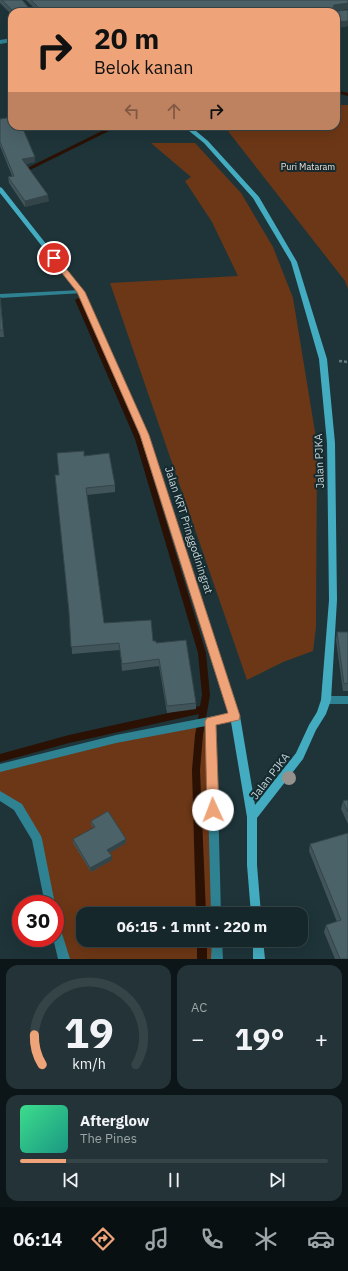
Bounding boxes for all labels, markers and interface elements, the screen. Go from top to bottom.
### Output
text: 20 m [94,20,159,57]
icon: right [28,24,80,76]
text: Belok kanan [94,56,193,79]
icon: left [121,100,143,122]
icon: ahead [163,100,185,122]
icon: right [205,100,227,122]
park label: Puri Mataram [281,161,335,172]
pin [37,241,71,275]
icon: arrive [43,247,65,269]
street label: Jalan PJKA [311,433,327,489]
street label: Jalan KRT Pringgodiningrat [162,465,216,596]
street label: Jalan PJKA [248,750,292,802]
position arrow [192,789,234,831]
speed limit sign: 30 [12,895,64,947]
text: 06:15 · 1 mnt · 220 m [117,917,267,936]
text: AC [191,999,207,1016]
text: 19 [64,1005,113,1059]
text: 19° [234,1019,285,1058]
text: − [191,1024,204,1053]
text: + [315,1024,328,1053]
text: km/h [72,1054,105,1073]
text: Afterglow [80,1111,149,1130]
text: The Pines [80,1130,137,1147]
icon: previous [60,1169,82,1191]
icon: pause [163,1169,185,1191]
icon: next [266,1169,288,1191]
icon: directions [89,1225,117,1253]
icon: music [143,1225,171,1253]
icon: phone [198,1225,226,1253]
icon: climate [252,1225,280,1253]
icon: car [307,1225,335,1253]
text: 06:14 [13,1228,62,1251]

